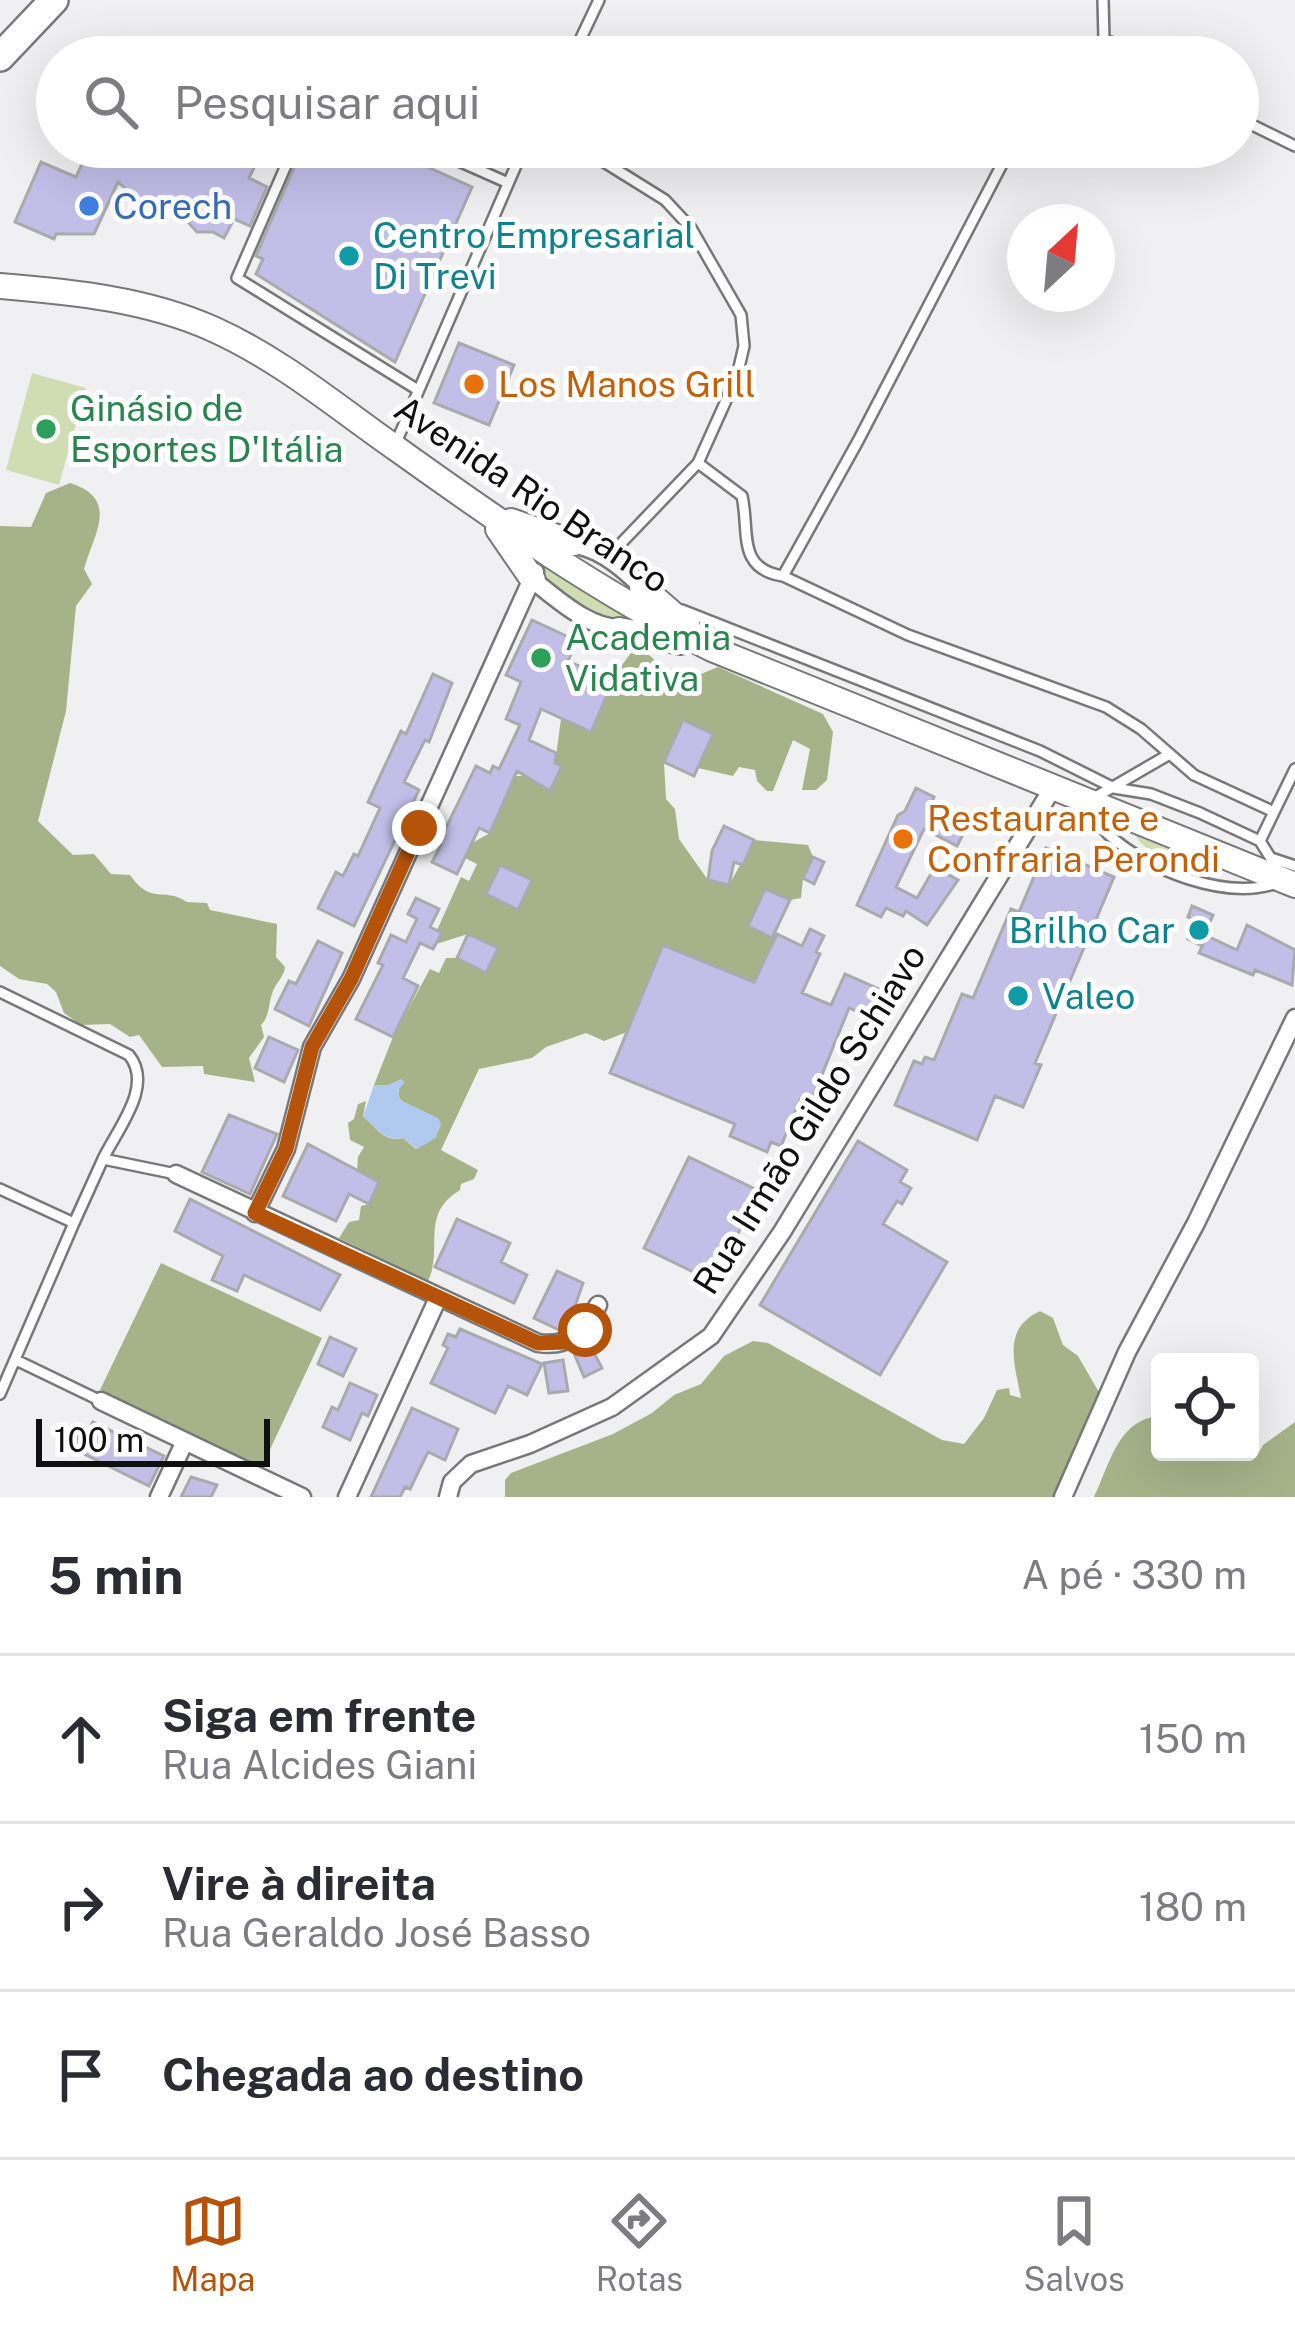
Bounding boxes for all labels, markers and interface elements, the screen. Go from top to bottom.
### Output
search box [36,36,1259,168]
icon: search [78,69,144,135]
text: Pesquisar aqui [174,76,480,129]
place label: Corech [113,185,232,227]
marker: Corech [76,193,102,219]
north arrow [1007,204,1115,312]
place label: Centro Empresarial Di Trevi [373,214,695,297]
marker: Centro Empresarial Di Trevi [336,243,362,269]
place label: Los Manos Grill [498,363,756,405]
marker: Los Manos Grill [461,371,487,397]
place label: Ginásio de Esportes D'Itália [70,387,343,470]
street label: Avenida Rio Branco [387,387,677,601]
marker: Ginásio de Esportes D'Itália [33,416,59,442]
place label: Academia Vidativa [565,616,731,699]
marker: Academia Vidativa [528,645,554,671]
place label: Restaurante e Confraria Perondi [927,797,1220,880]
route end [392,801,446,855]
marker: Restaurante e Confraria Perondi [890,826,916,852]
place label: Brilho Car [1009,909,1175,951]
marker: Brilho Car [1186,917,1212,943]
street label: Rua Irmão Gildo Schiavo [684,936,934,1302]
place label: Valeo [1042,975,1135,1017]
marker: Valeo [1005,983,1031,1009]
route start [558,1303,612,1357]
map controls [1151,1353,1259,1461]
button: locate [1151,1353,1259,1461]
scale bar [36,1413,270,1466]
text: 100 m [54,1421,144,1459]
text: 5 min [48,1546,184,1605]
text: A pé · 330 m [1021,1552,1247,1598]
text: Siga em frente [162,1689,476,1742]
icon: ahead [48,1706,114,1772]
text: 150 m [1139,1716,1247,1762]
text: Rua Alcides Giani [162,1742,477,1788]
text: Vire à direita [162,1857,436,1910]
icon: right [48,1874,114,1940]
text: 180 m [1139,1884,1247,1930]
text: Rua Geraldo José Basso [162,1910,591,1956]
icon: arrive [48,2042,114,2108]
text: Chegada ao destino [162,2048,584,2101]
tab: Mapa [170,2188,255,2298]
tab: Rotas [596,2188,683,2298]
tab: Salvos [1024,2188,1125,2298]

